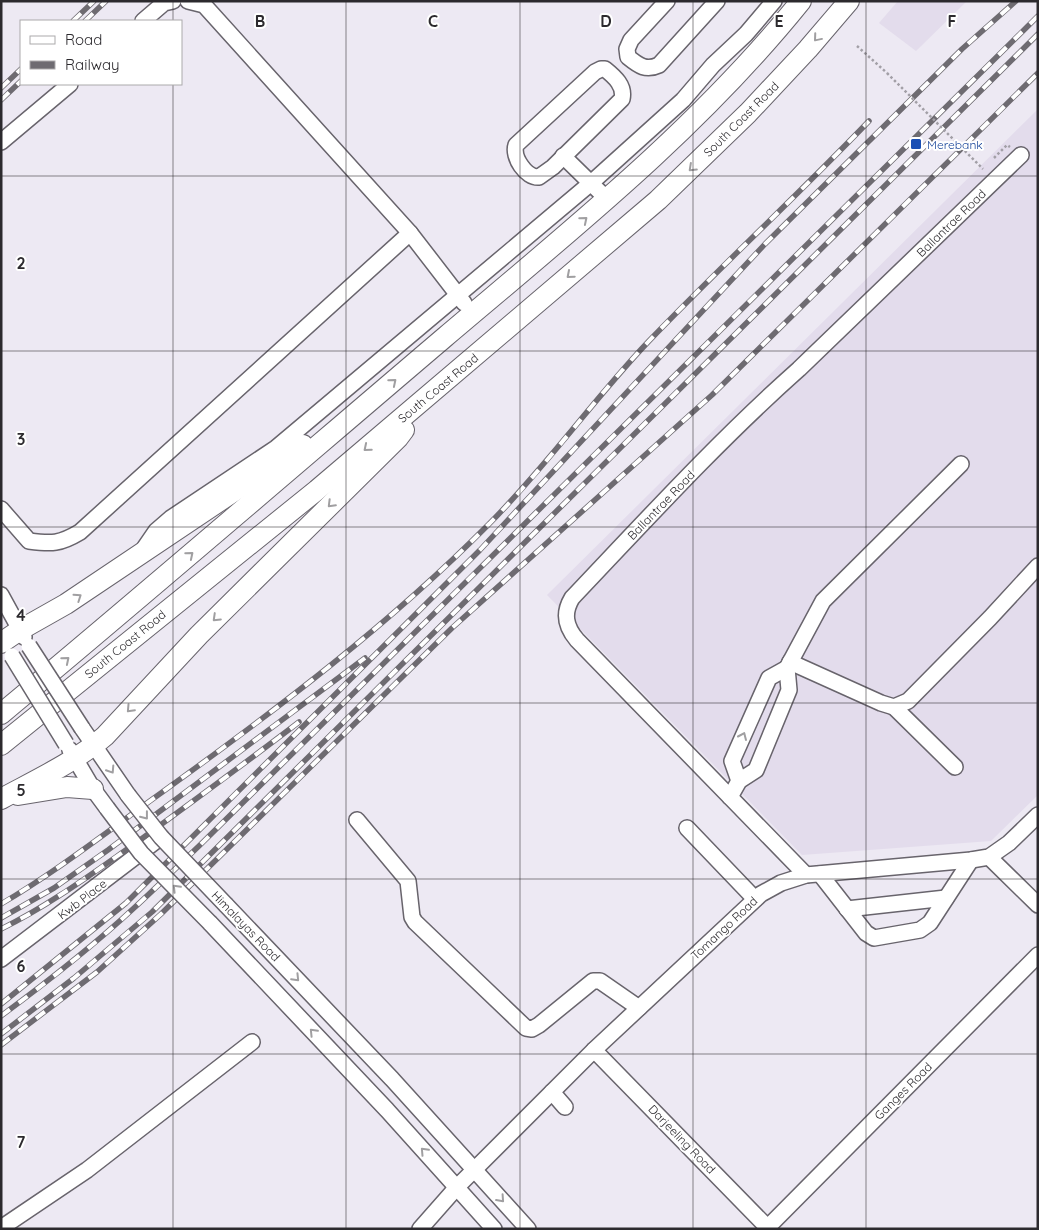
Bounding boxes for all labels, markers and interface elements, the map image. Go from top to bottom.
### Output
text: B [255,11,265,31]
text: C [428,11,438,31]
text: D [600,11,612,31]
text: E [774,11,784,31]
text: F [948,11,957,31]
legend [20,20,182,85]
text: Road [65,30,102,49]
one-way arrow [814,33,823,42]
text: Railway [65,55,120,74]
street label: South Coast Road [700,78,782,160]
marker: Merebank [909,137,923,151]
place label: Merebank [927,137,983,152]
one-way arrow [689,162,698,171]
street label: Ballantrae Road [913,186,989,260]
one-way arrow [578,218,587,226]
text: 2 [16,253,26,273]
one-way arrow [567,269,576,278]
street label: South Coast Road [395,350,481,426]
one-way arrow [387,379,396,387]
text: 3 [17,429,25,449]
one-way arrow [363,443,372,452]
street label: Ballantrae Road [624,467,698,543]
one-way arrow [328,498,337,507]
one-way arrow [184,552,193,561]
one-way arrow [72,594,81,603]
text: 4 [16,605,26,625]
street label: South Coast Road [81,607,169,681]
one-way arrow [212,612,221,621]
one-way arrow [60,657,69,666]
one-way arrow [126,704,135,713]
one-way arrow [737,732,748,741]
one-way arrow [105,764,114,774]
text: 5 [16,780,26,800]
one-way arrow [139,810,147,819]
street label: Kwb Place [54,876,110,922]
one-way arrow [173,885,182,894]
street label: Himalayas Road [209,888,283,964]
street label: Tomango Road [688,893,760,963]
text: 6 [17,956,26,976]
one-way arrow [290,973,299,982]
one-way arrow [310,1029,319,1038]
street label: Ganges Road [871,1059,935,1123]
street label: Darjeeling Road [645,1101,719,1177]
text: 7 [17,1132,26,1152]
one-way arrow [421,1147,430,1156]
one-way arrow [495,1193,504,1202]

